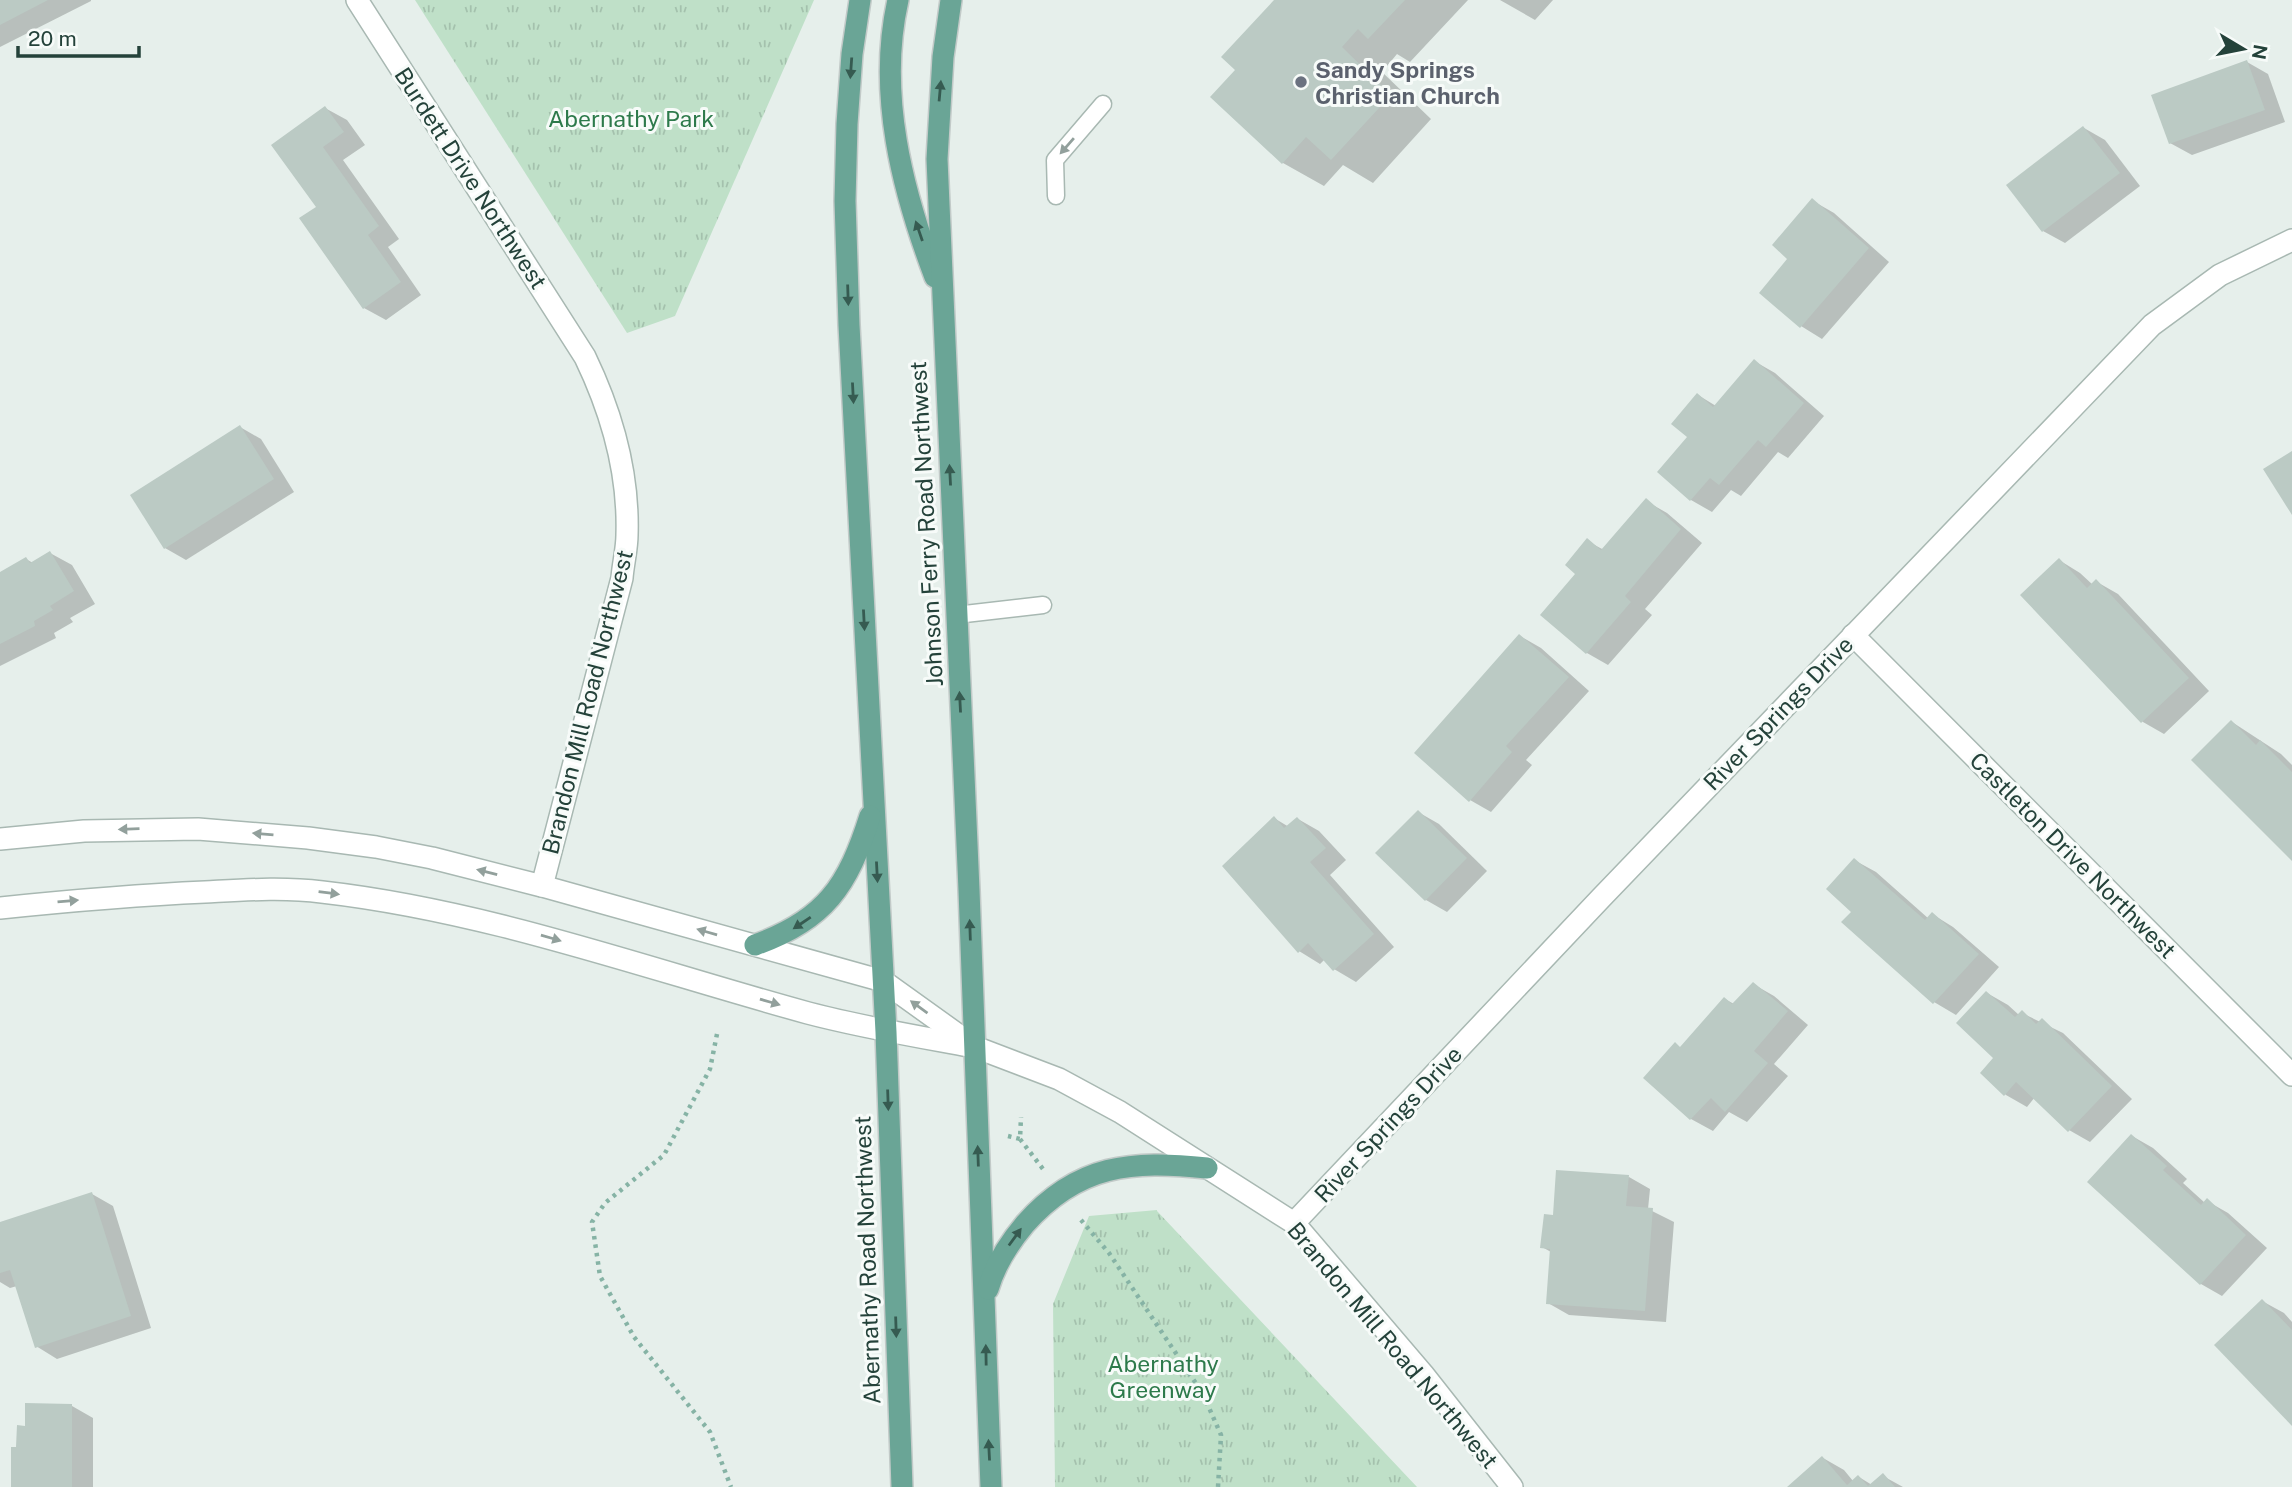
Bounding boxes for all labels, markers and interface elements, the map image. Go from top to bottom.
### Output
scale bar [18,14,138,58]
north arrow [2208,14,2278,84]
text: 20 m [28,26,77,51]
text: N [2248,43,2272,61]
place label: Sandy Springs Christian Church [1315,56,1500,109]
one-way arrow [845,57,856,79]
street label: Burdett Drive Northwest [389,62,553,294]
marker: Sandy Springs Christian Church [1293,74,1309,90]
one-way arrow [935,80,946,102]
park label: Abernathy Park [548,105,714,132]
one-way arrow [1060,137,1075,154]
one-way arrow [913,220,924,241]
one-way arrow [843,284,854,306]
street label: Johnson Ferry Road Northwest [904,361,948,687]
one-way arrow [847,382,858,404]
one-way arrow [944,464,955,486]
street label: Brandon Mill Road Northwest [536,547,638,857]
one-way arrow [859,609,870,631]
street label: River Springs Drive [1698,630,1858,796]
one-way arrow [954,691,965,713]
street label: Castleton Drive Northwest [1964,746,2182,964]
one-way arrow [118,824,140,835]
one-way arrow [252,828,274,839]
one-way arrow [872,861,883,883]
one-way arrow [476,866,498,877]
one-way arrow [318,887,340,898]
one-way arrow [57,895,79,906]
one-way arrow [793,916,812,929]
one-way arrow [964,918,975,940]
one-way arrow [696,926,717,936]
one-way arrow [541,934,562,944]
one-way arrow [759,997,780,1007]
one-way arrow [910,1000,928,1014]
street label: River Springs Drive [1309,1040,1467,1208]
one-way arrow [882,1089,894,1111]
street label: Abernathy Road Northwest [848,1115,886,1405]
one-way arrow [972,1145,983,1167]
street label: Brandon Mill Road Northwest [1282,1217,1504,1473]
one-way arrow [1008,1228,1022,1246]
one-way arrow [890,1316,901,1338]
one-way arrow [980,1344,992,1366]
park label: Abernathy Greenway [1107,1350,1219,1403]
one-way arrow [983,1438,994,1460]

